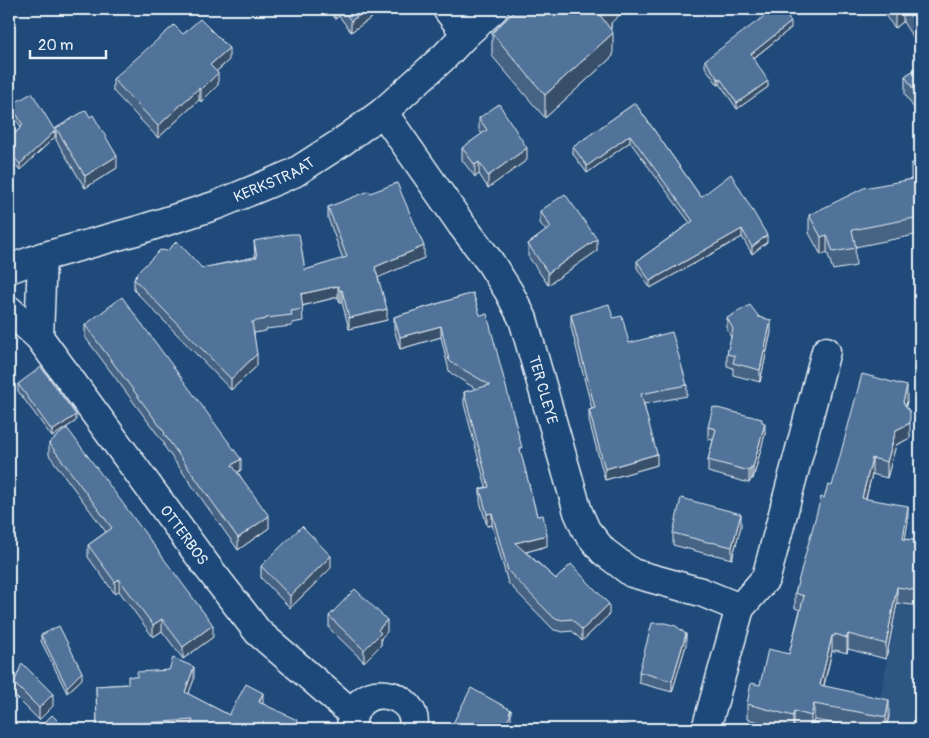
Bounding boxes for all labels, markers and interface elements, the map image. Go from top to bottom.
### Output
scale bar [30,28,106,60]
text: 20 m [38,36,73,55]
street label: KERKSTRAAT [231,153,318,207]
street label: TER CLEYE [524,354,562,426]
street label: OTTERBOS [156,502,212,569]

